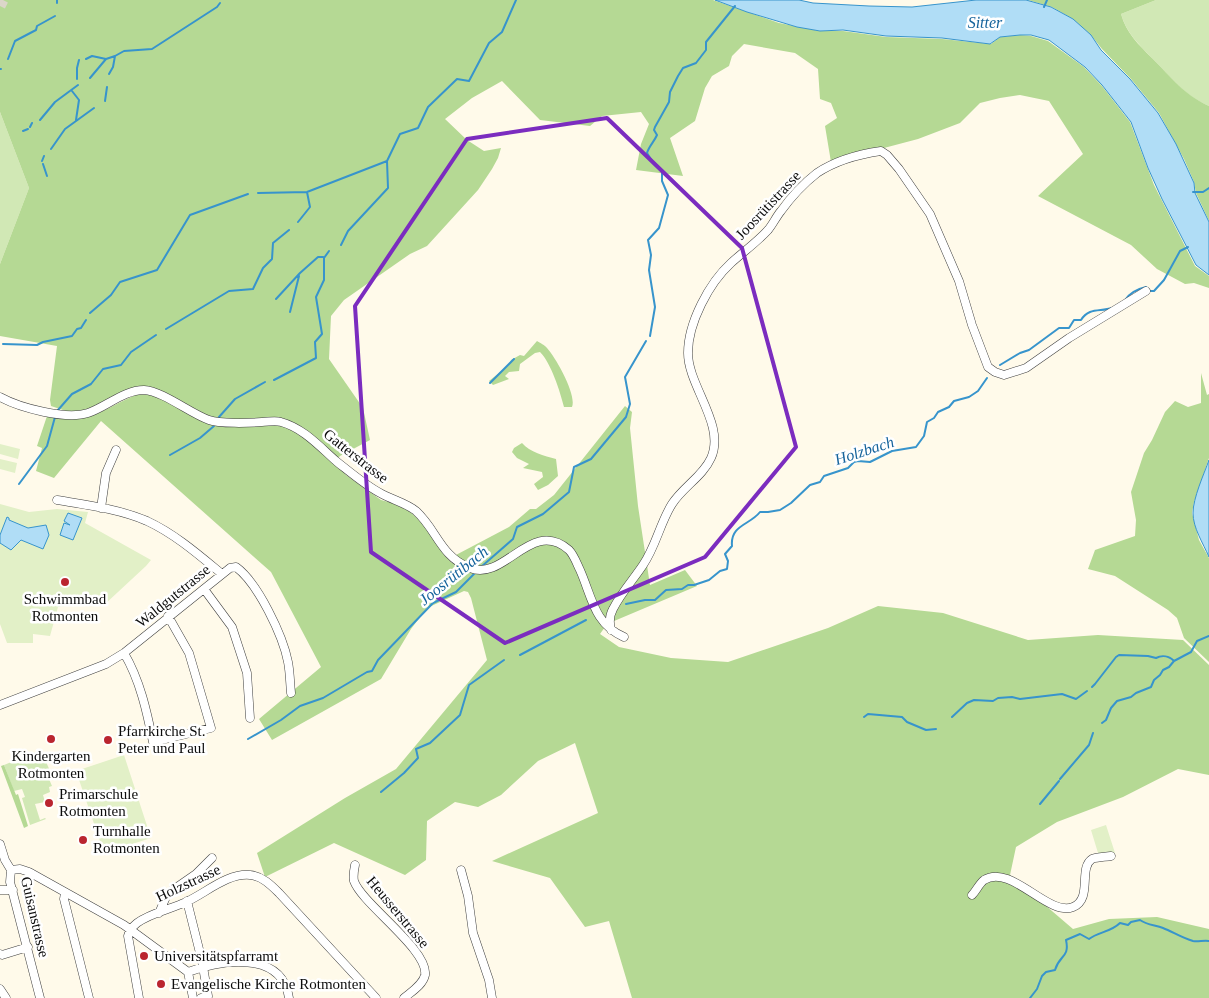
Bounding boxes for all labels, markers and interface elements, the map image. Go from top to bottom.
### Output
water label: Sitter [968,14,1003,31]
street label: Joosrütistrasse [732,167,804,242]
street label: Gatterstrasse [321,426,392,486]
water label: Holzbach [831,433,896,468]
water label: Joosrütibach [416,542,491,608]
street label: Waldgutstrasse [133,561,213,631]
marker: Schwimmbad Rotmonten [59,576,71,588]
place label: Schwimmbad Rotmonten [24,591,107,624]
place label: Pfarrkirche St. Peter und Paul [118,723,206,756]
marker: Kindergarten Rotmonten [45,733,57,745]
marker: Pfarrkirche St. Peter und Paul [102,734,114,746]
place label: Kindergarten Rotmonten [12,748,91,781]
place label: Primarschule Rotmonten [59,786,138,819]
marker: Primarschule Rotmonten [43,797,55,809]
place label: Turnhalle Rotmonten [93,823,160,856]
marker: Turnhalle Rotmonten [77,834,89,846]
street label: Holzstrasse [153,861,223,905]
street label: Heusserstrasse [363,873,433,951]
street label: Guisanstrasse [18,875,52,959]
place label: Universitätspfarramt [154,948,279,964]
marker: Universitätspfarramt [138,950,150,962]
place label: Evangelische Kirche Rotmonten [171,976,366,992]
marker: Evangelische Kirche Rotmonten [155,978,167,990]

